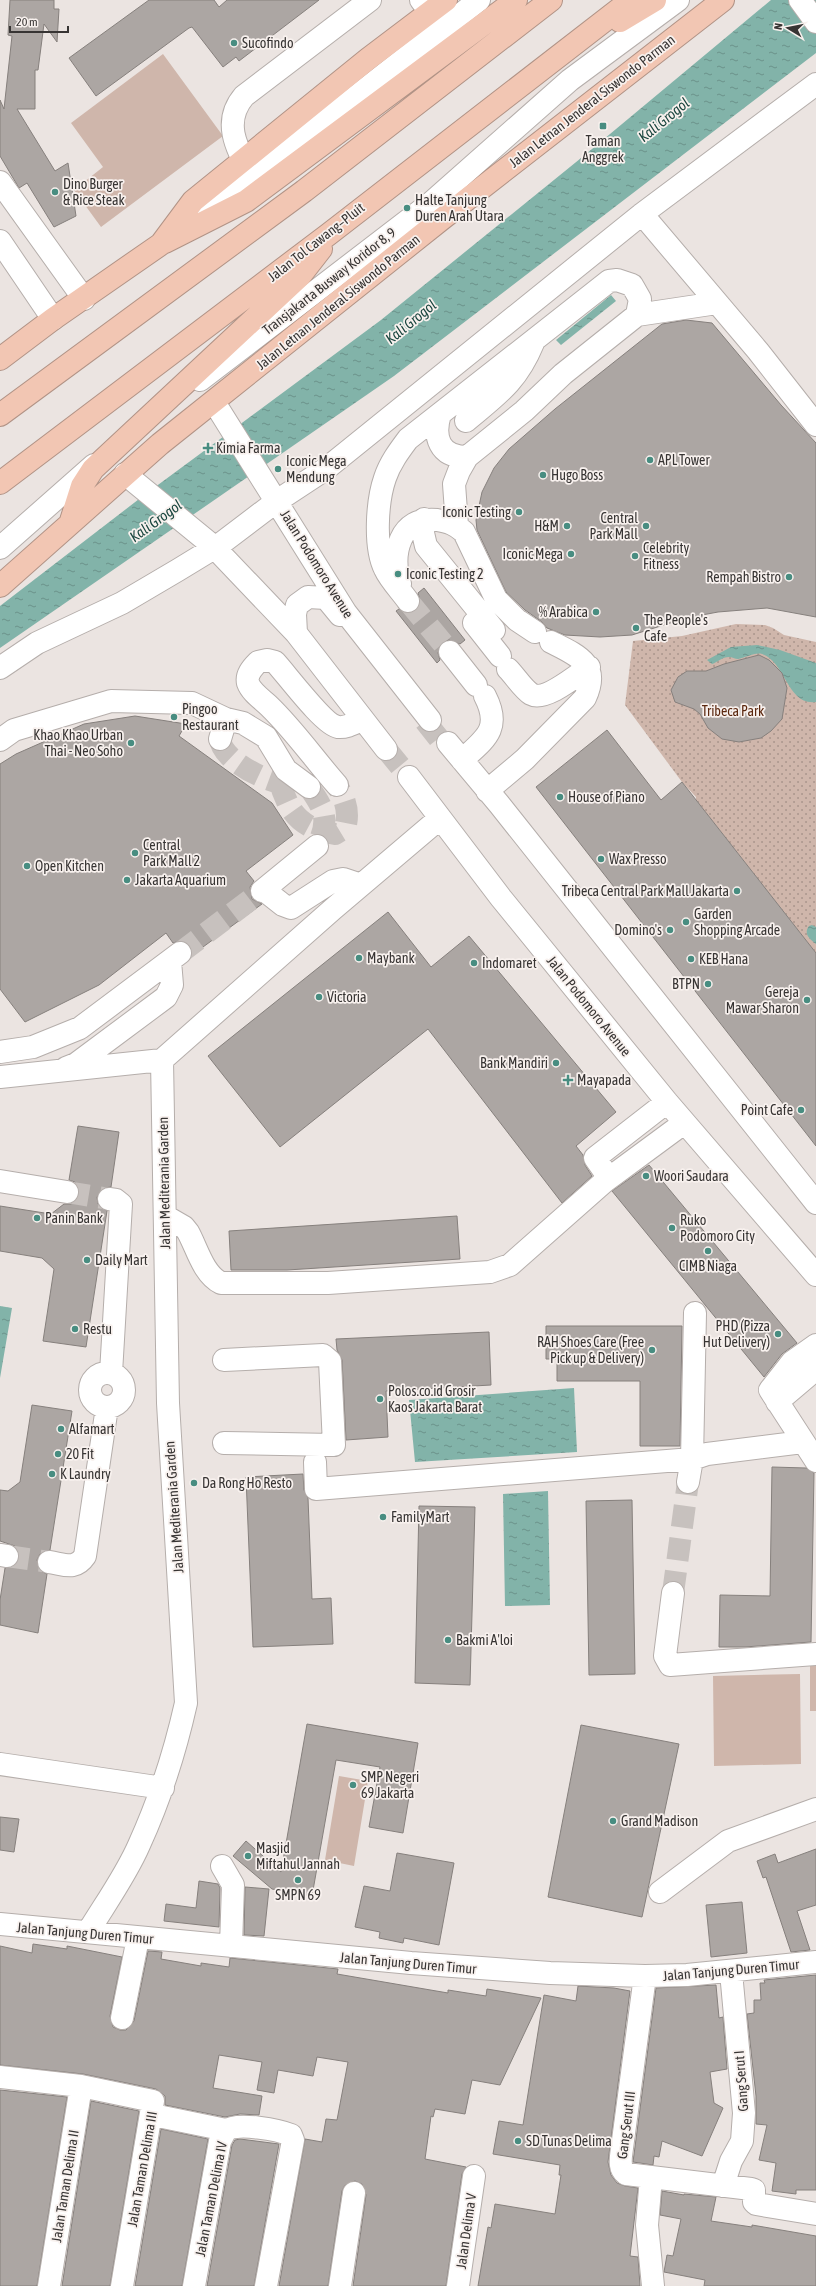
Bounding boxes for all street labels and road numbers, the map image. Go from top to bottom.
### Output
street label: Jalan Letnan Jenderal Siswondo Parman [506,31,678,171]
street label: Jalan Tol Cawang–Pluit [265,199,367,285]
street label: Transjakarta Busway Koridor 8, 9 [259,224,399,338]
street label: Jalan Letnan Jenderal Siswondo Parman [253,231,423,373]
street label: Jalan Podomoro Avenue [277,507,357,621]
street label: Jalan Podomoro Avenue [544,953,634,1059]
street label: Jalan Mediterania Garden [155,1117,173,1249]
street label: Jalan Mediterania Garden [161,1440,187,1574]
street label: Jalan Tanjung Duren Timur [16,1919,155,1947]
street label: Jalan Tanjung Duren Timur [339,1949,478,1977]
street label: Jalan Tanjung Duren Timur [662,1956,801,1984]
street label: Gang Serut I [731,2050,751,2112]
street label: Gang Serut III [614,2090,638,2160]
street label: Jalan Taman Delima III [124,2110,160,2228]
street label: Jalan Taman Delima II [48,2129,82,2243]
street label: Jalan Taman Delima IV [192,2140,230,2258]
street label: Jalan Delima V [453,2192,479,2270]

